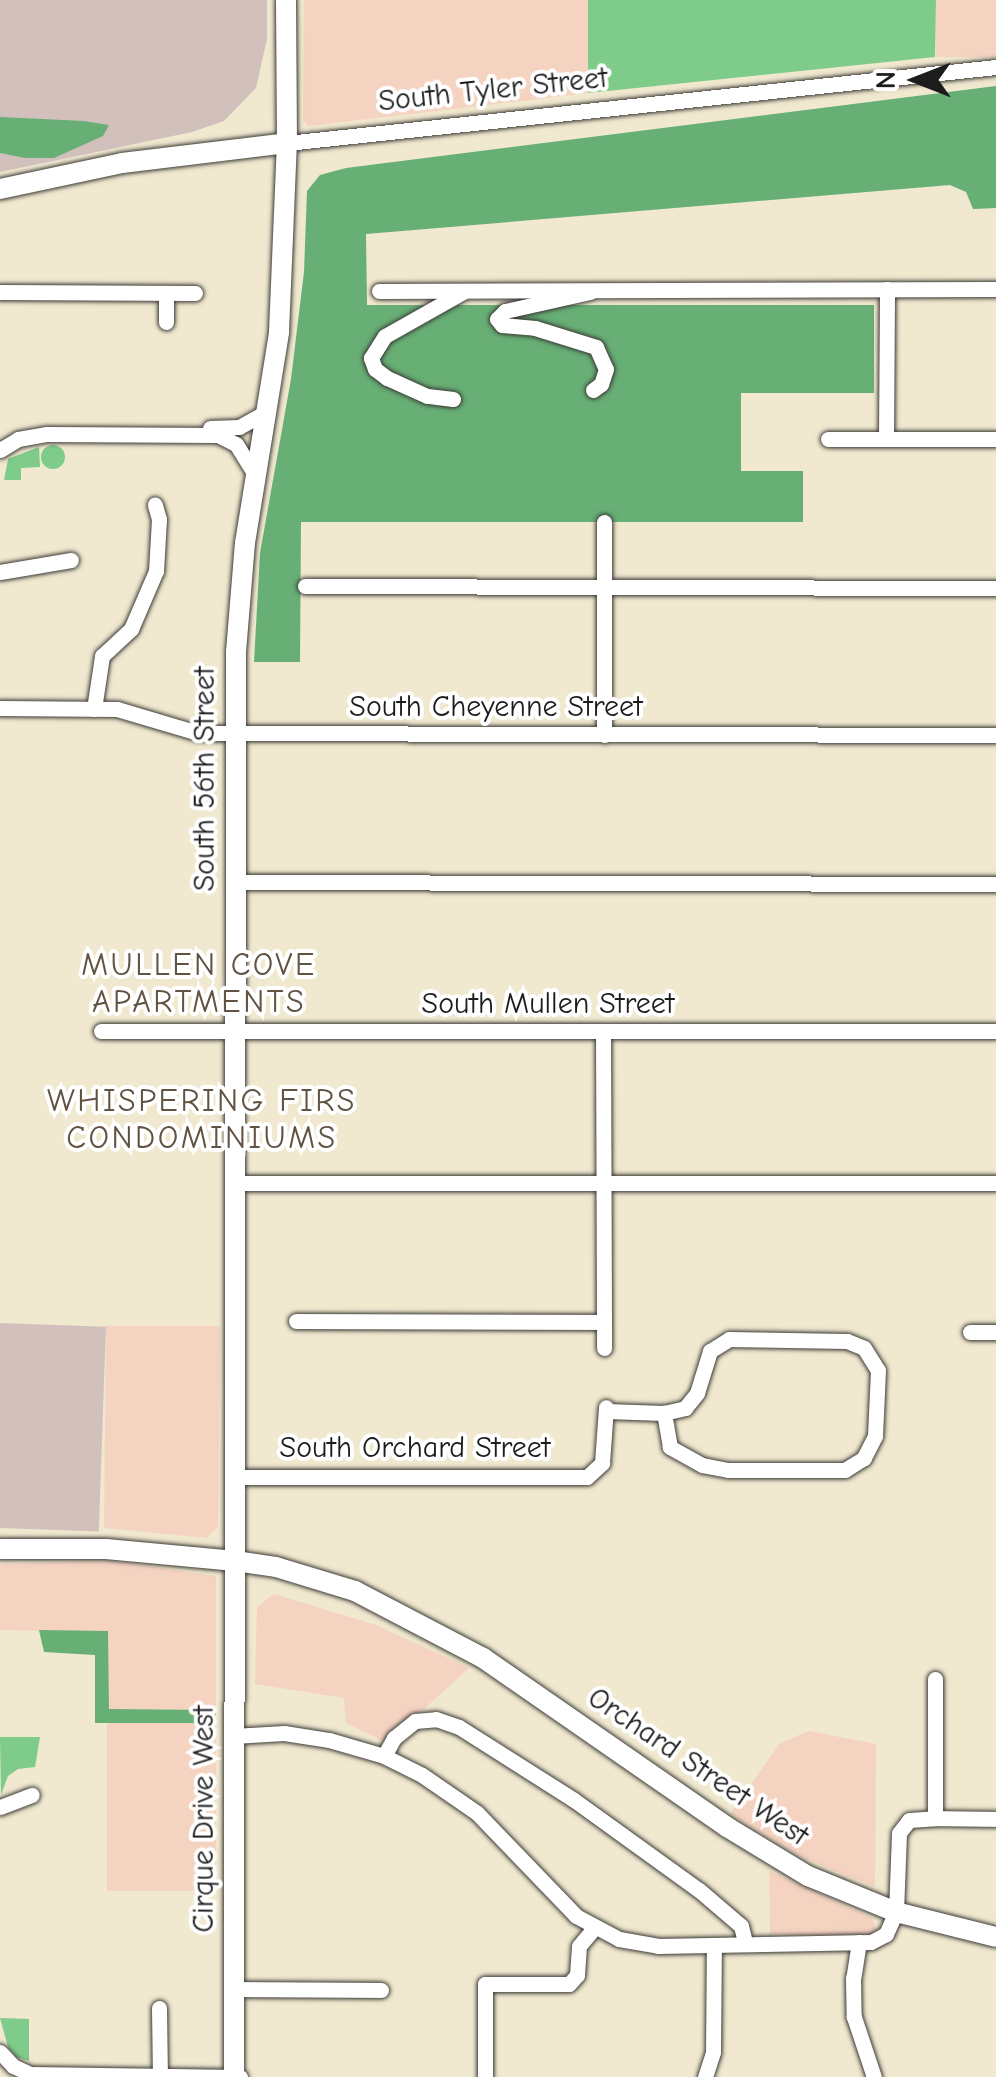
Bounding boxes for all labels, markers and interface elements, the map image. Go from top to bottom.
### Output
north arrow [866,30,966,130]
street label: South Tyler Street [377,60,609,120]
text: N [870,71,902,89]
street label: South 56th Street [187,667,223,891]
street label: South Cheyenne Street [349,689,643,725]
district label: MULLEN COVE APARTMENTS [81,947,317,1022]
street label: South Mullen Street [422,986,674,1022]
district label: WHISPERING FIRS CONDOMINIUMS [47,1083,357,1158]
street label: South Orchard Street [280,1430,550,1466]
street label: Orchard Street West [581,1680,815,1854]
street label: Cirque Drive West [186,1705,222,1933]

